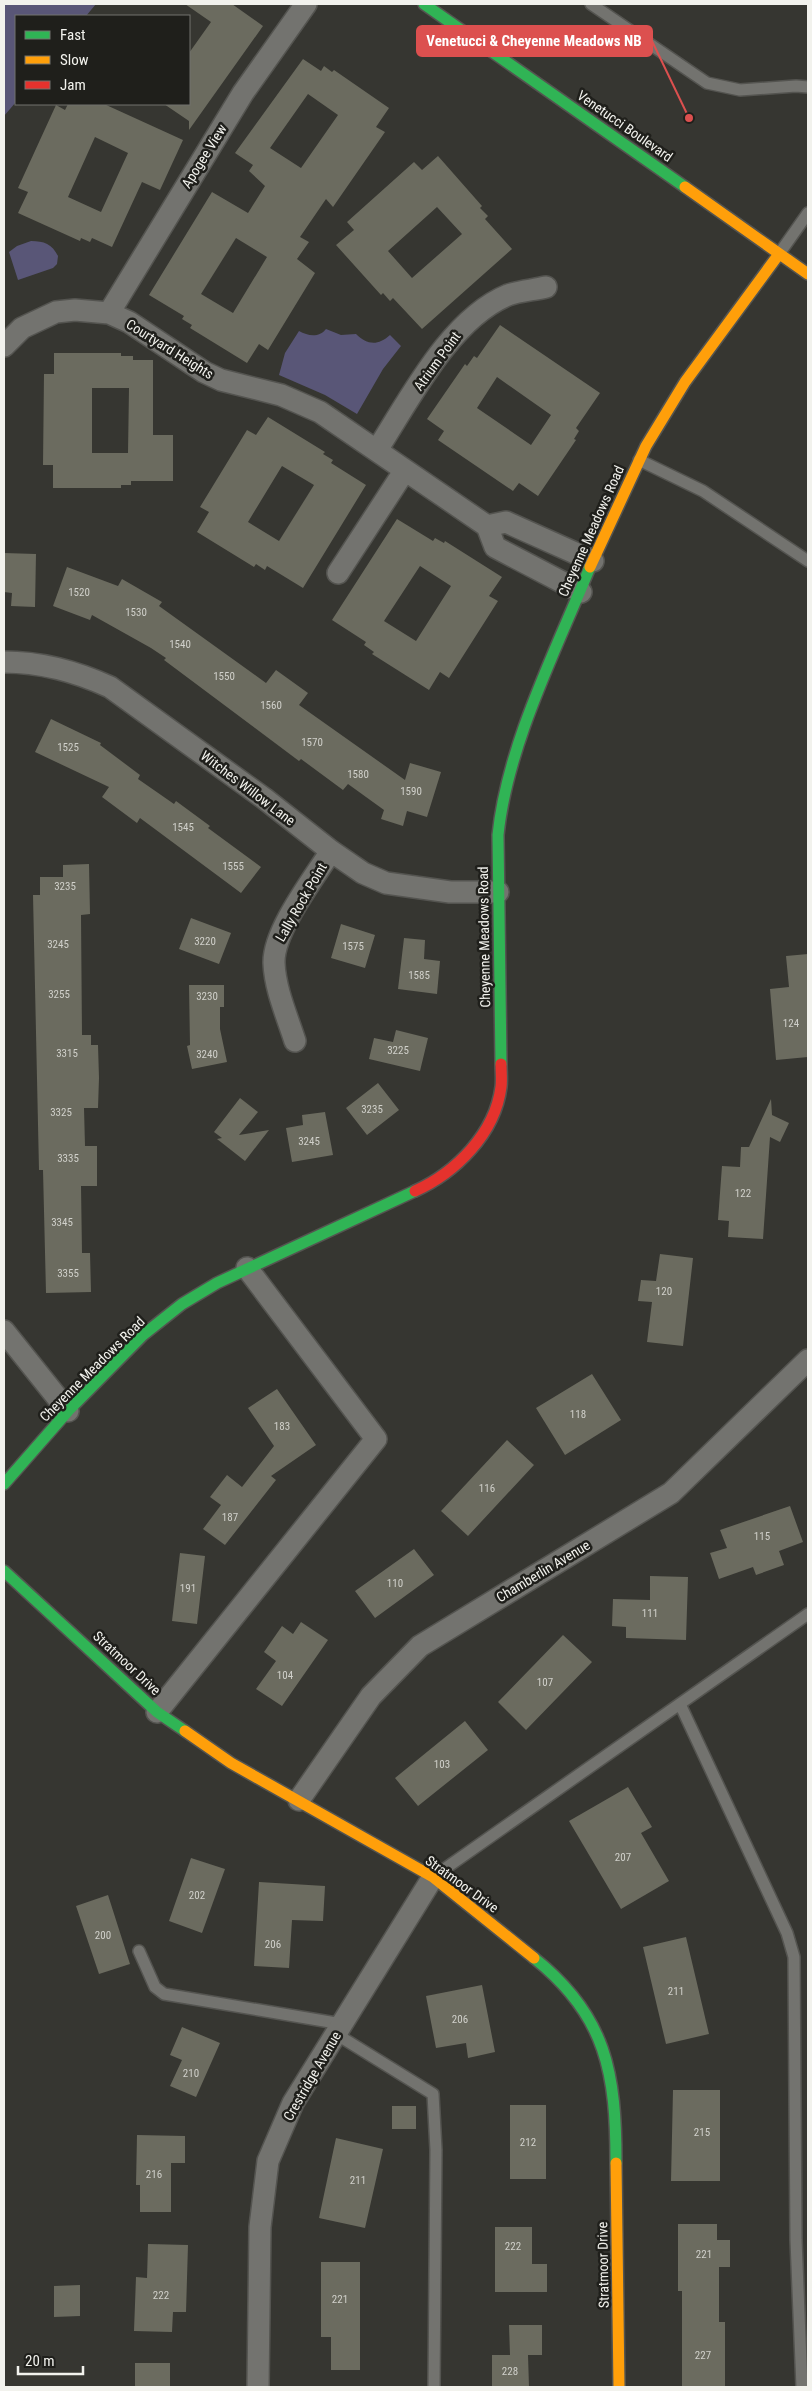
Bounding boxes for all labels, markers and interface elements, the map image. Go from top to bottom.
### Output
legend [15,15,190,105]
text: Fast [60,26,85,44]
callout: Venetucci & Cheyenne Meadows NB [417,26,652,56]
text: Venetucci & Cheyenne Meadows NB [426,32,642,50]
text: Slow [60,51,89,69]
text: Jam [60,76,86,94]
street label: Venetucci Boulevard [574,87,676,165]
street label: Apogee View [178,121,230,191]
street label: Courtyard Heights [123,316,217,382]
street label: Atrium Point [410,328,464,394]
street label: Cheyenne Meadows Road [555,463,627,599]
house number: 1520 [68,586,90,599]
house number: 1530 [125,606,147,619]
house number: 1540 [169,638,191,651]
house number: 1550 [213,670,235,683]
house number: 1560 [260,699,282,712]
house number: 1570 [301,736,323,749]
house number: 1525 [57,741,79,754]
street label: Witches Willow Lane [198,747,299,829]
house number: 1580 [347,768,369,781]
house number: 1590 [400,785,422,798]
house number: 1545 [172,821,194,834]
house number: 1555 [222,860,244,873]
street label: Lally Rock Point [272,860,330,944]
street label: Cheyenne Meadows Road [475,866,493,1008]
house number: 3235 [54,880,76,893]
house number: 3220 [194,935,216,948]
house number: 3245 [47,938,69,951]
house number: 1575 [342,940,364,953]
house number: 1585 [408,969,430,982]
house number: 3255 [48,988,70,1001]
house number: 3230 [196,990,218,1003]
house number: 124 [783,1017,800,1030]
house number: 3225 [387,1044,409,1057]
house number: 3315 [56,1047,78,1060]
house number: 3240 [196,1048,218,1061]
house number: 3235 [361,1103,383,1116]
house number: 3325 [50,1106,72,1119]
house number: 3245 [298,1135,320,1148]
house number: 3335 [57,1152,79,1165]
house number: 122 [735,1187,751,1200]
house number: 3345 [51,1216,73,1229]
house number: 3355 [57,1267,79,1280]
house number: 120 [656,1285,672,1298]
street label: Cheyenne Meadows Road [36,1313,148,1425]
house number: 118 [570,1408,586,1421]
house number: 183 [274,1420,290,1433]
house number: 116 [479,1482,495,1495]
house number: 187 [222,1511,238,1524]
house number: 115 [754,1530,770,1543]
street label: Chamberlin Avenue [493,1537,593,1605]
house number: 110 [387,1577,403,1590]
house number: 191 [180,1582,196,1595]
house number: 111 [642,1607,658,1620]
street label: Stratmoor Drive [90,1628,164,1699]
house number: 104 [277,1669,294,1682]
house number: 107 [537,1676,553,1689]
house number: 103 [434,1758,450,1771]
house number: 207 [615,1851,631,1864]
street label: Stratmoor Drive [422,1852,502,1916]
house number: 202 [189,1889,205,1902]
house number: 200 [95,1929,111,1942]
house number: 206 [265,1938,281,1951]
house number: 211 [668,1985,684,1998]
house number: 206 [452,2013,468,2026]
street label: Crestridge Avenue [280,2028,344,2124]
house number: 210 [183,2067,199,2080]
house number: 215 [694,2126,710,2139]
house number: 212 [520,2136,536,2149]
house number: 216 [146,2168,162,2181]
house number: 211 [350,2174,366,2187]
street label: Stratmoor Drive [594,2221,612,2308]
house number: 222 [505,2240,521,2253]
house number: 221 [696,2248,712,2261]
house number: 222 [153,2289,169,2302]
house number: 221 [332,2293,348,2306]
scale bar [18,2344,82,2376]
house number: 227 [695,2349,711,2362]
text: 20 m [25,2352,55,2370]
house number: 228 [502,2365,518,2378]

